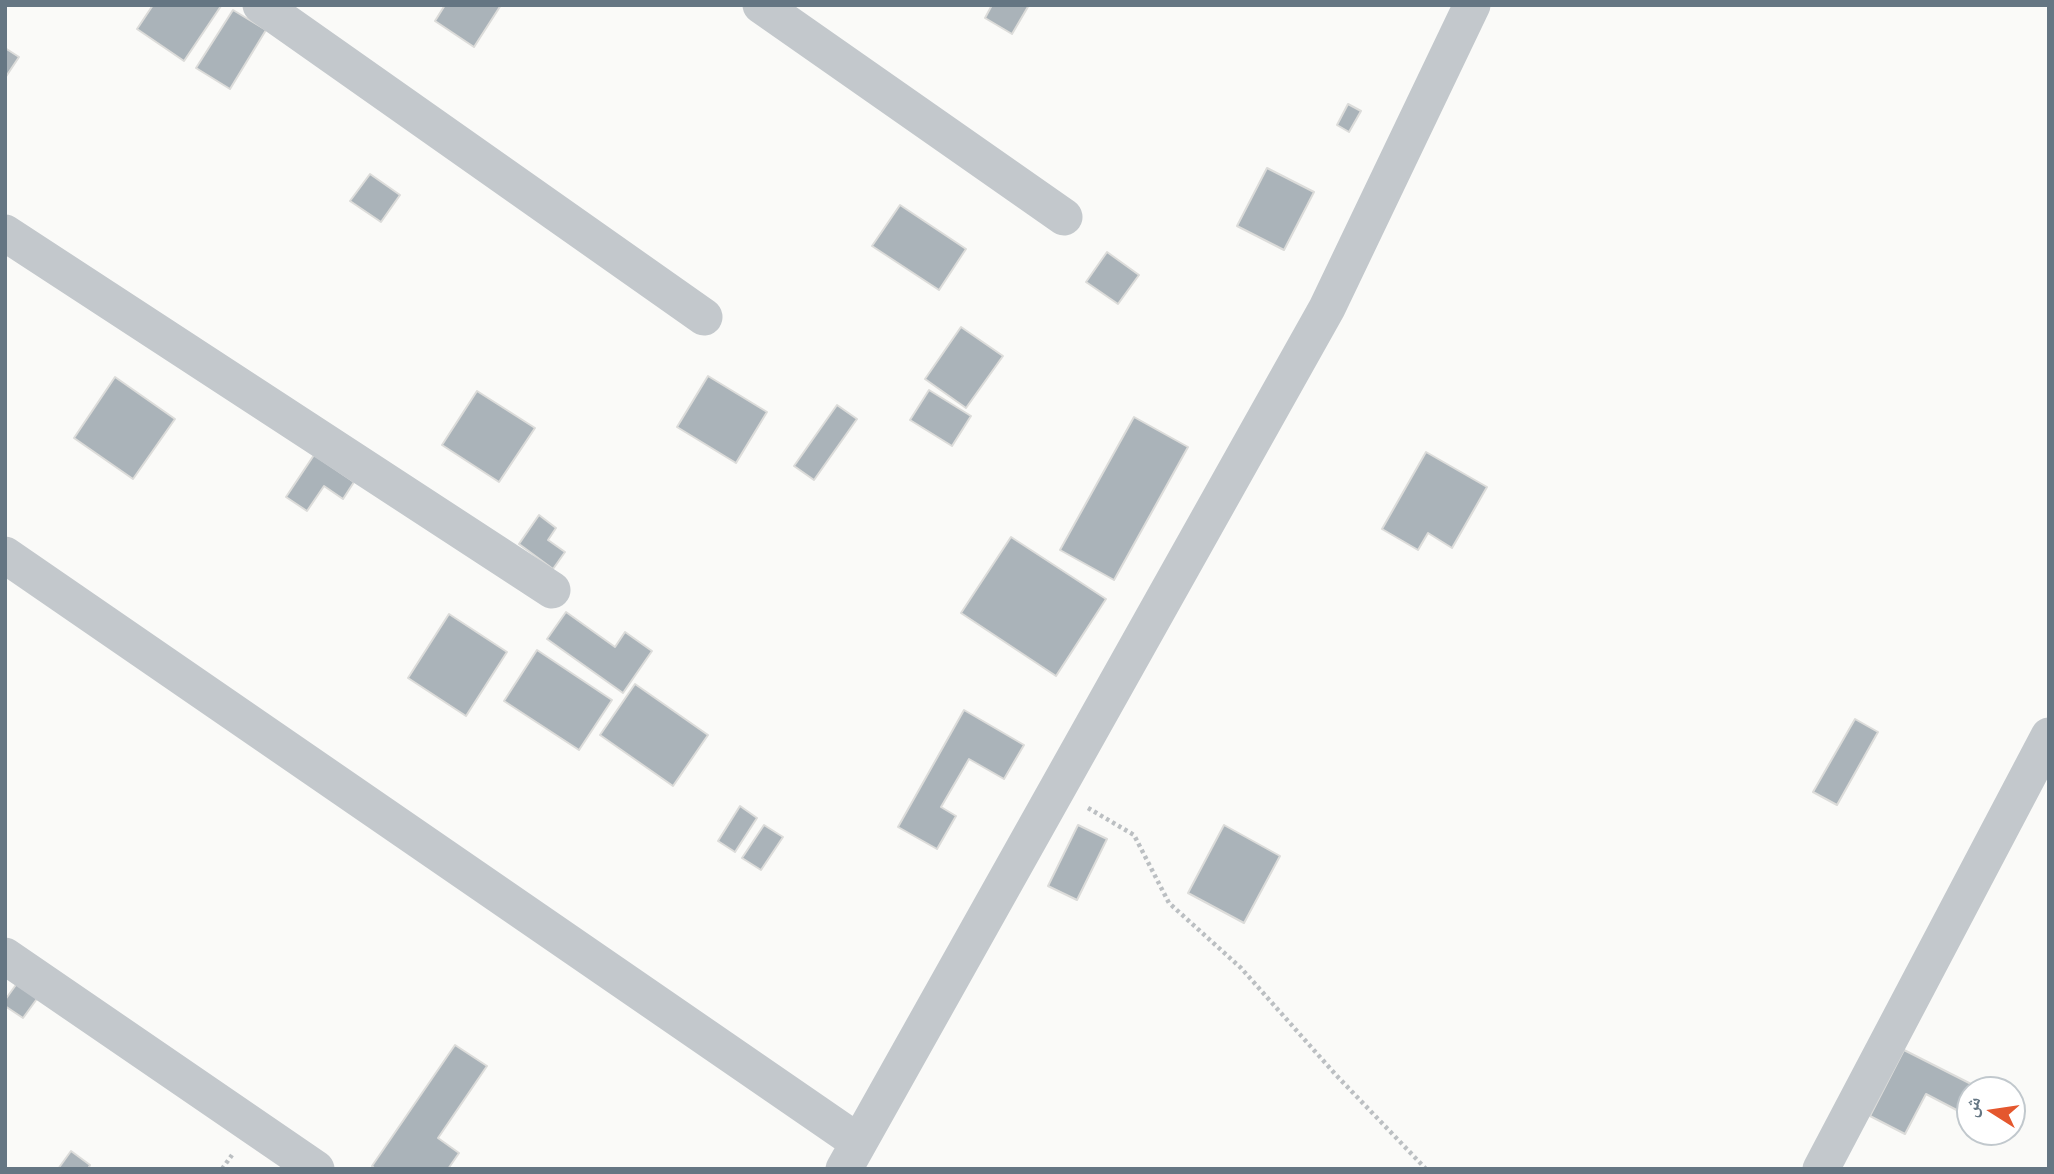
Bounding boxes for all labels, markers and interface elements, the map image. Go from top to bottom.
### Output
north arrow [1956,1076,2026,1146]
text: ش [1959,1095,1985,1119]

